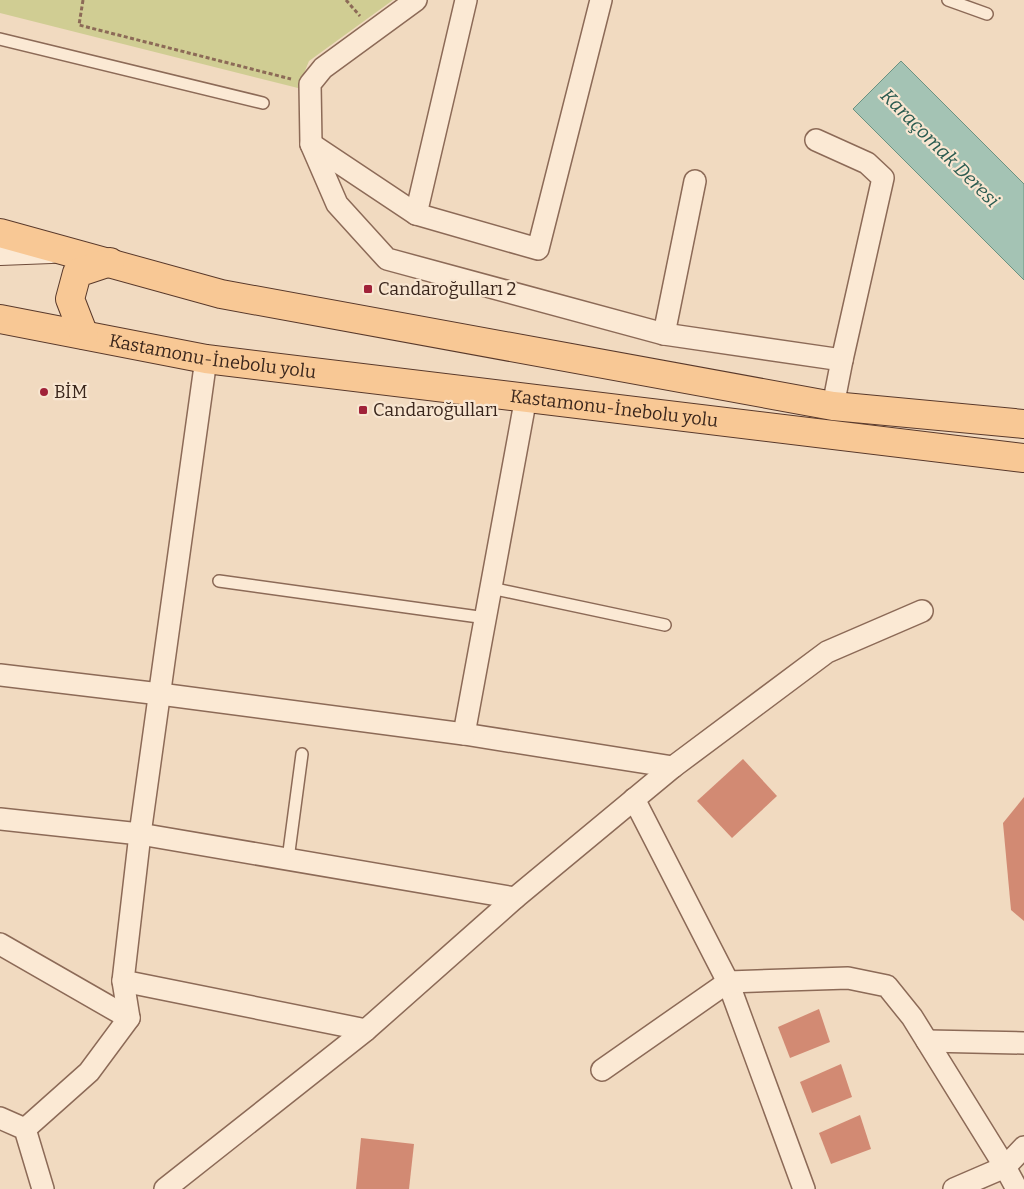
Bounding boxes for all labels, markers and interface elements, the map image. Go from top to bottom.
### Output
water label: Karaçomak Deresi [876,84,1004,212]
place label: Candaroğulları 2 [378,278,516,300]
marker: Candaroğulları 2 [362,283,374,295]
street label: Kastamonu-İnebolu yolu [107,329,317,383]
place label: BİM [54,381,87,403]
street label: Kastamonu-İnebolu yolu [509,385,719,432]
marker: BİM [38,386,50,398]
place label: Candaroğulları [373,399,498,421]
marker: Candaroğulları [357,404,369,416]

